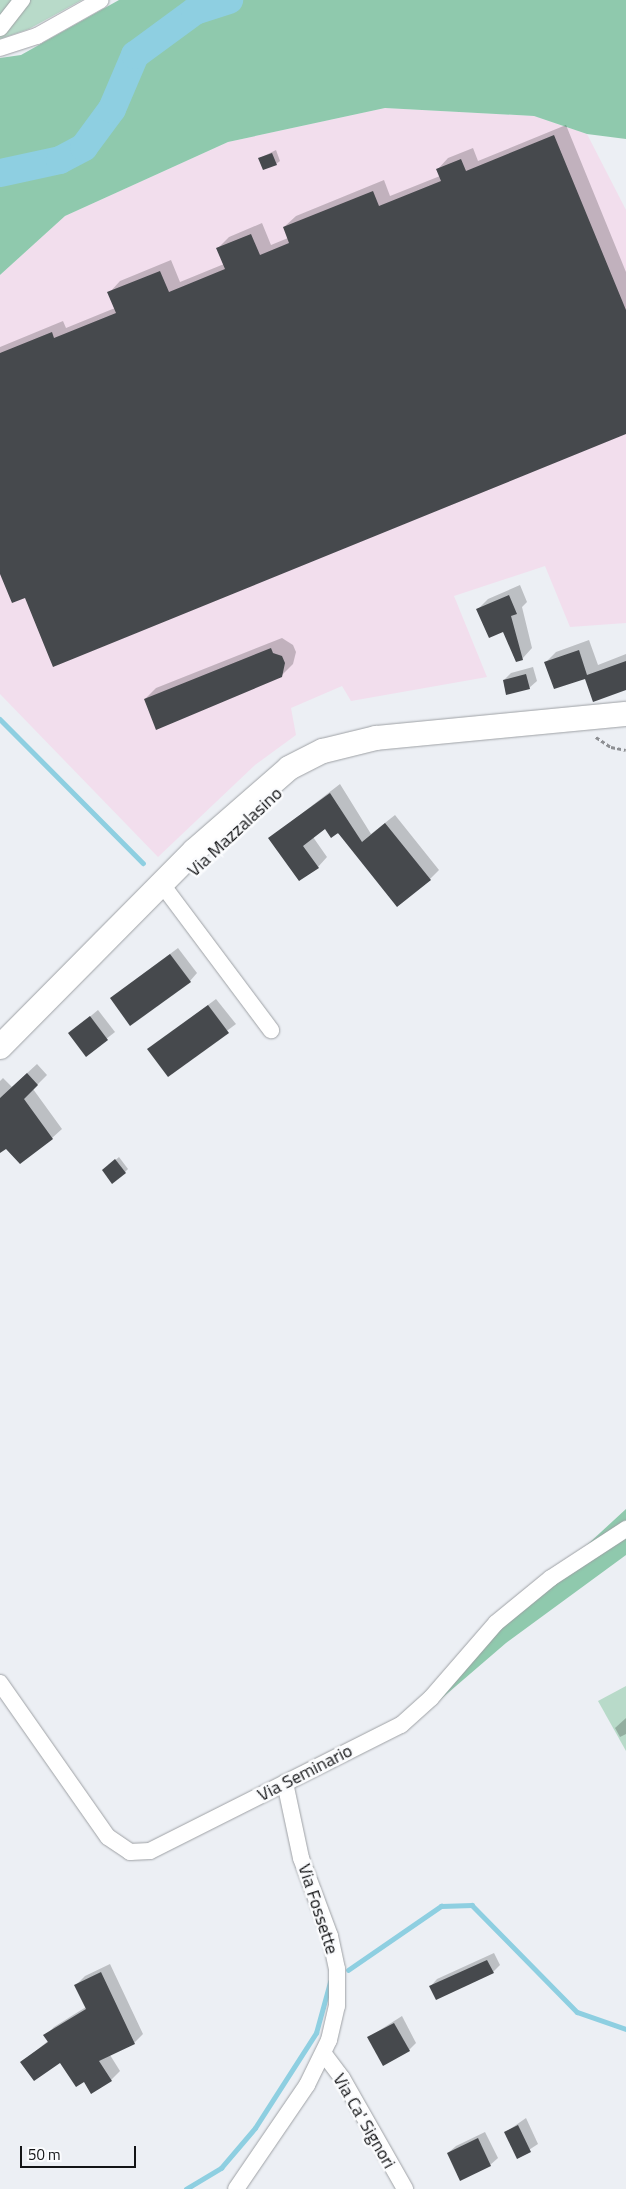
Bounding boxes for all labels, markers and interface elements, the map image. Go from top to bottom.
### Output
street label: Via Mazzalasino [183,783,287,881]
street label: Via Seminario [254,1740,356,1806]
street label: Via Fossette [293,1861,343,1957]
street label: Via Ca' Signori [328,2070,400,2172]
scale bar [22,2136,139,2168]
text: 50 m [28,2143,61,2166]

